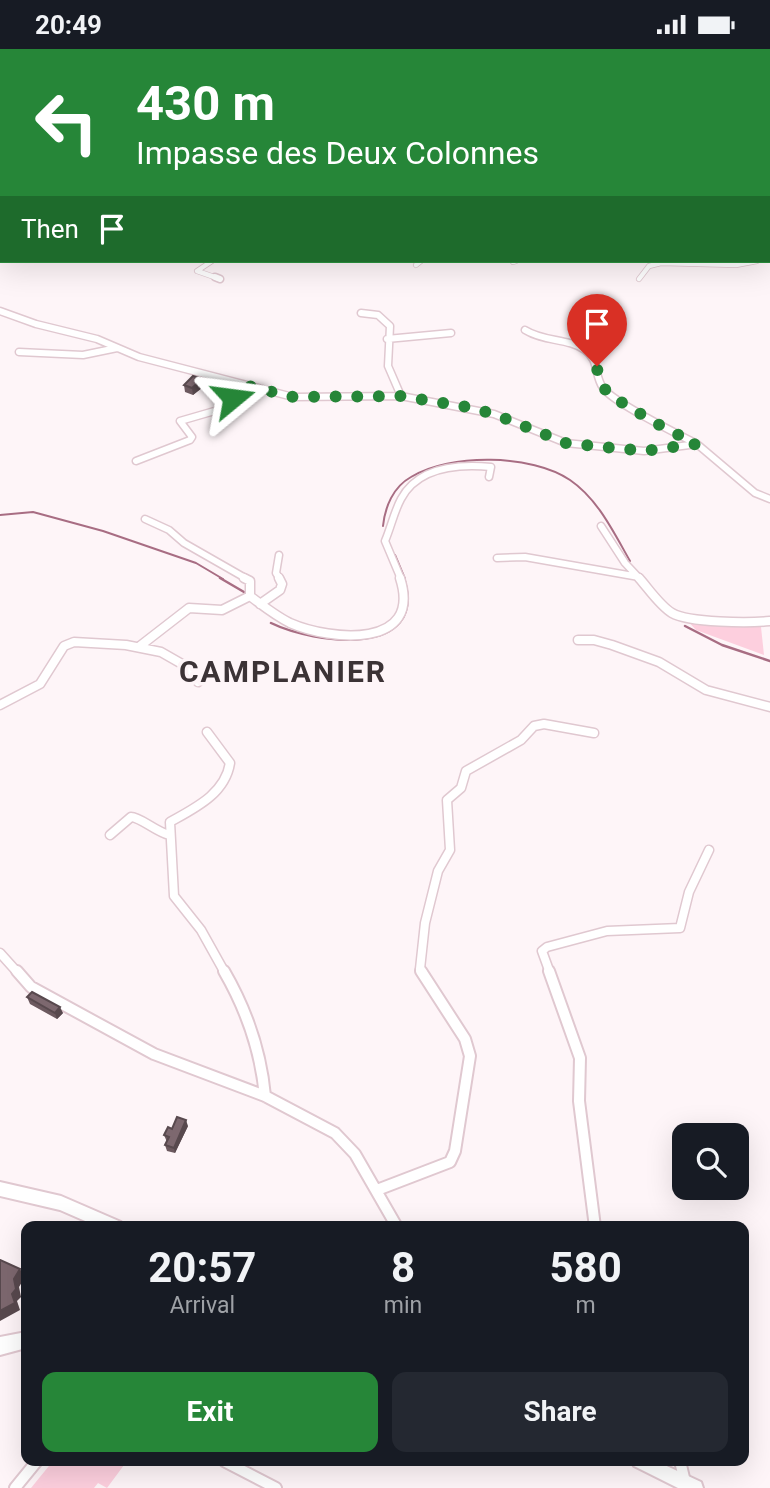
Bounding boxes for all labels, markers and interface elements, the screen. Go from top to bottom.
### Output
text: 20:49 [35,10,102,40]
text: 430 m [136,75,275,132]
icon: left [21,77,112,168]
text: Impasse des Deux Colonnes [136,134,539,172]
icon: arrive [93,210,131,248]
text: Then [21,214,79,244]
pin [567,294,627,366]
icon: arrive [578,305,616,343]
position arrow [196,361,270,435]
district label: CAMPLANIER [179,654,387,689]
map controls [672,1123,749,1200]
button: search [672,1123,749,1200]
text: 20:57 [148,1243,256,1292]
text: 8 [391,1243,415,1292]
text: 580 [549,1243,622,1292]
text: Arrival [170,1292,235,1319]
text: min [384,1292,422,1319]
text: m [576,1292,596,1319]
button: Exit [42,1372,378,1452]
button: Share [392,1372,728,1452]

